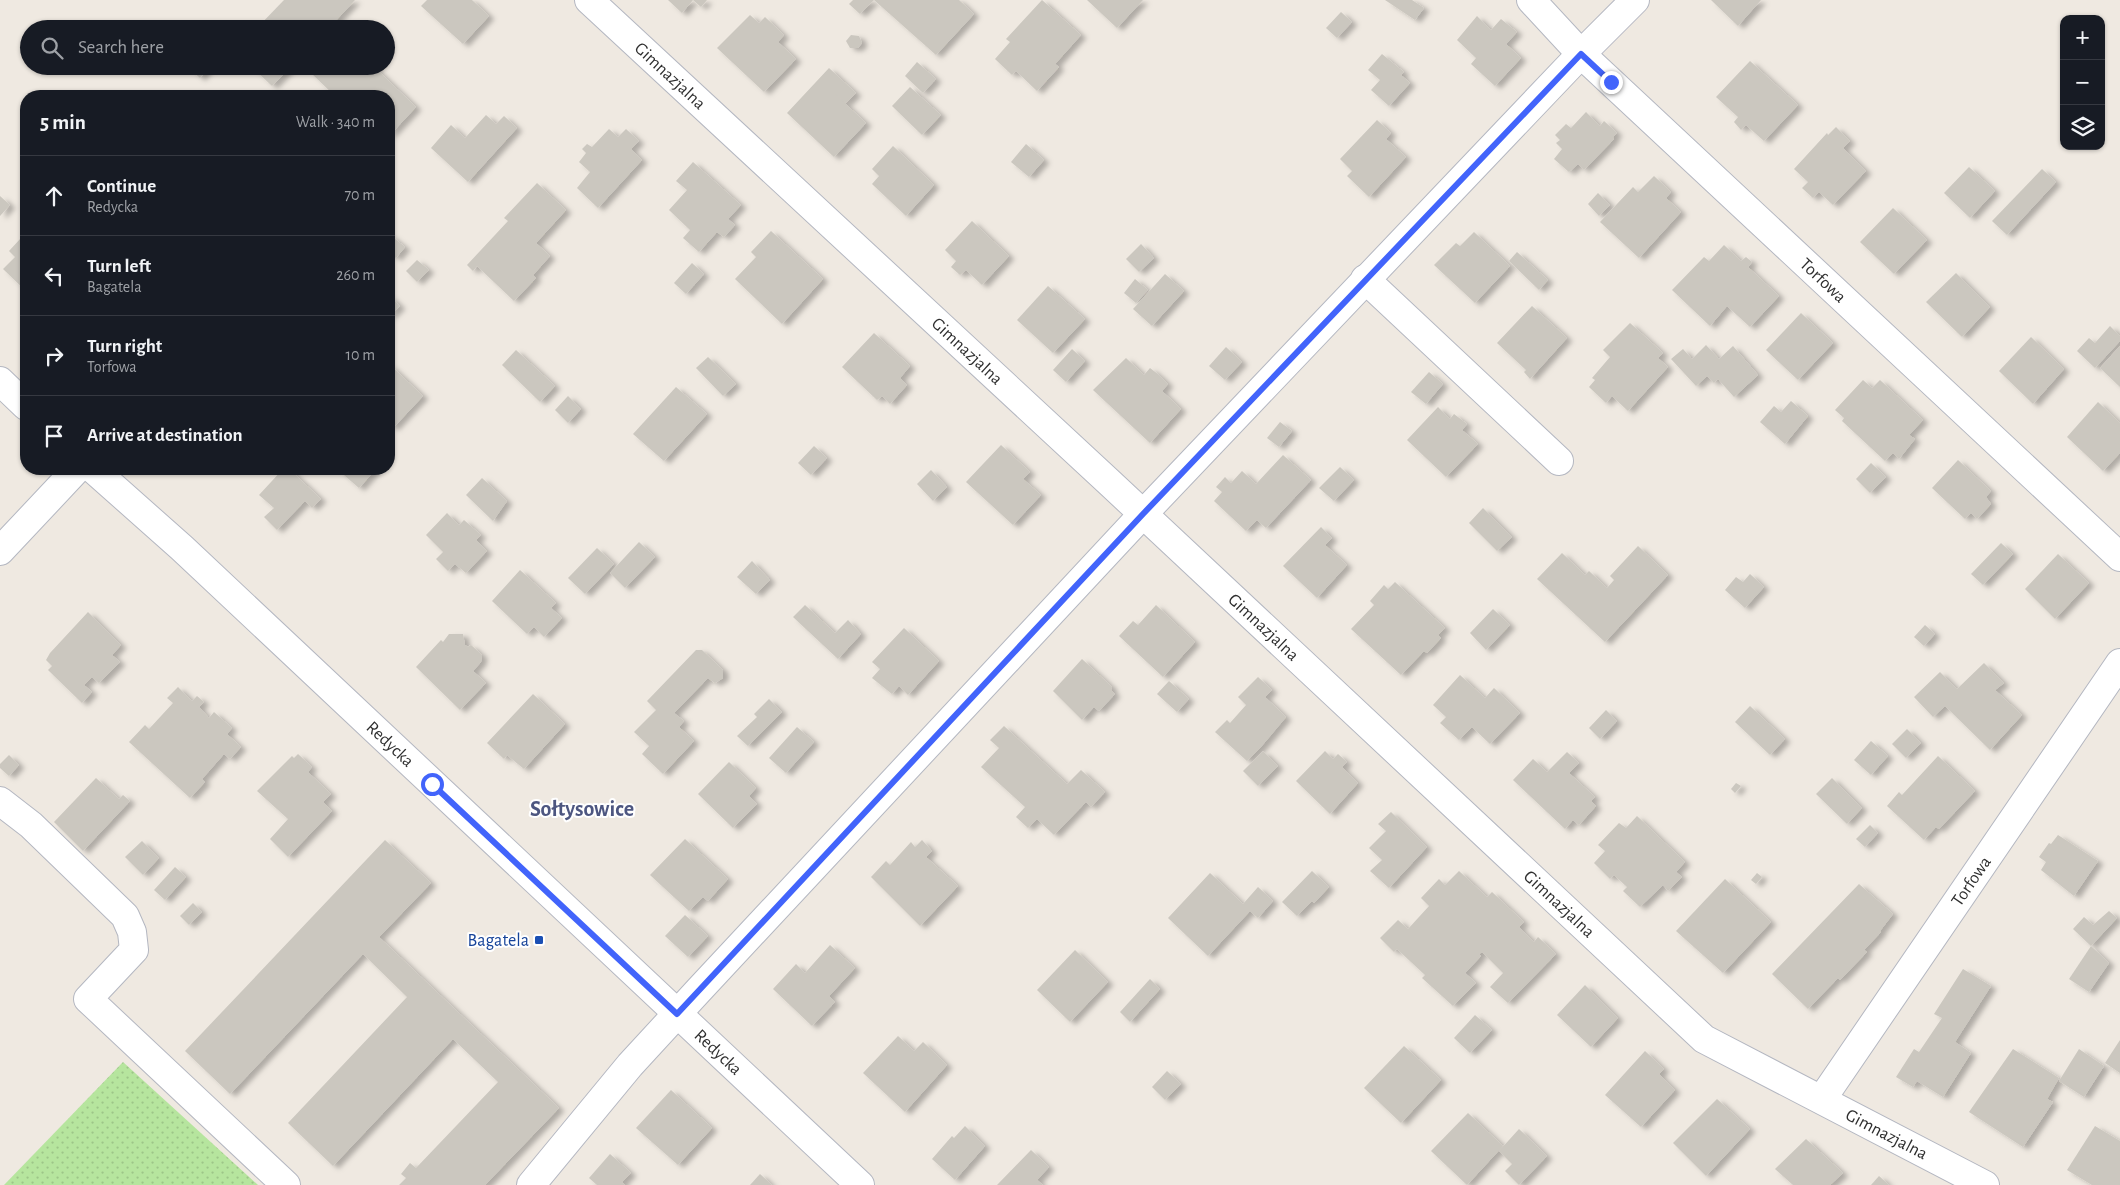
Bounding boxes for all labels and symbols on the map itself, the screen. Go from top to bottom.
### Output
street label: Gimnazjalna [631,39,709,113]
route end [1600,71,1623,94]
street label: Torfowa [1796,255,1849,307]
street label: Gimnazjalna [928,314,1006,389]
street label: Gimnazjalna [1224,590,1302,665]
street label: Redycka [363,718,417,771]
route start [421,773,444,796]
district label: Sołtysowice [530,798,634,821]
street label: Torfowa [1949,853,1995,910]
street label: Gimnazjalna [1520,867,1598,942]
place label: Bagatela [468,932,529,950]
marker: Bagatela [533,934,545,946]
street label: Redycka [691,1026,745,1079]
street label: Gimnazjalna [1842,1106,1930,1163]

